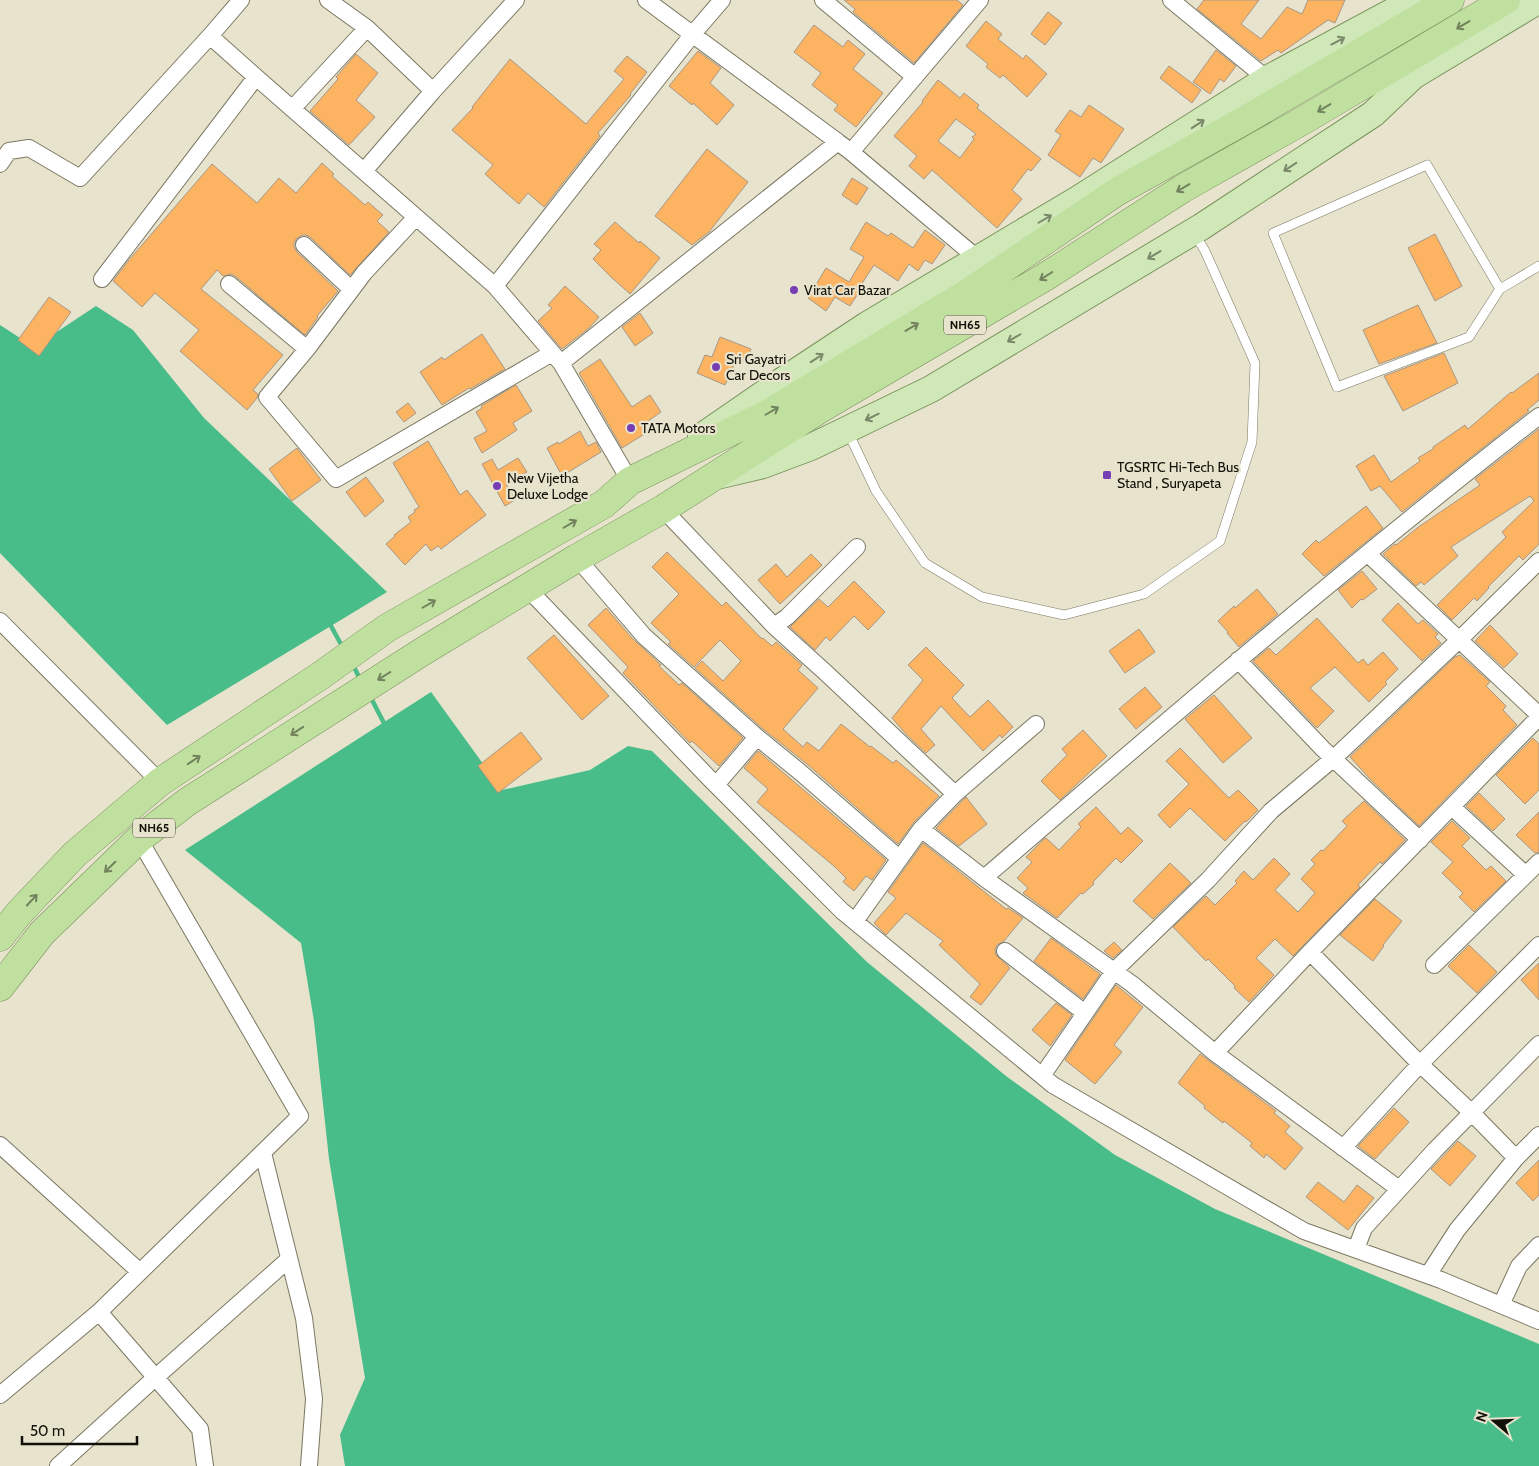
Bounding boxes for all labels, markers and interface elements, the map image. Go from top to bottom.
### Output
one-way arrow [1457,20,1471,30]
one-way arrow [1330,36,1345,46]
one-way arrow [1318,104,1332,114]
one-way arrow [1191,118,1205,129]
one-way arrow [1284,162,1298,172]
one-way arrow [1176,184,1190,194]
one-way arrow [1037,213,1052,223]
one-way arrow [1147,251,1161,261]
one-way arrow [1040,272,1054,282]
place label: Virat Car Bazar [804,281,891,299]
marker: Virat Car Bazar [788,284,800,296]
road number: NH65 [944,316,986,334]
one-way arrow [904,322,918,332]
one-way arrow [1007,334,1022,344]
place label: Sri Gayatri Car Decors [726,350,791,384]
one-way arrow [809,353,823,363]
marker: Sri Gayatri Car Decors [710,361,722,373]
one-way arrow [765,405,779,415]
one-way arrow [865,413,880,422]
place label: TATA Motors [641,419,716,437]
marker: TATA Motors [625,422,637,434]
place label: TGSRTC Hi-Tech Bus Stand , Suryapeta [1117,458,1239,492]
place label: New Vijetha Deluxe Lodge [507,469,588,503]
marker: TGSRTC Hi-Tech Bus Stand , Suryapeta [1101,469,1113,481]
marker: New Vijetha Deluxe Lodge [491,480,503,492]
one-way arrow [563,518,577,528]
one-way arrow [422,599,437,609]
one-way arrow [377,670,391,681]
one-way arrow [290,726,304,736]
one-way arrow [187,755,201,765]
road number: NH65 [133,818,175,838]
one-way arrow [104,861,116,873]
one-way arrow [26,894,38,906]
north arrow [1469,1396,1519,1446]
text: N [1472,1409,1492,1424]
scale bar [22,1414,138,1446]
text: 50 m [30,1422,65,1440]

